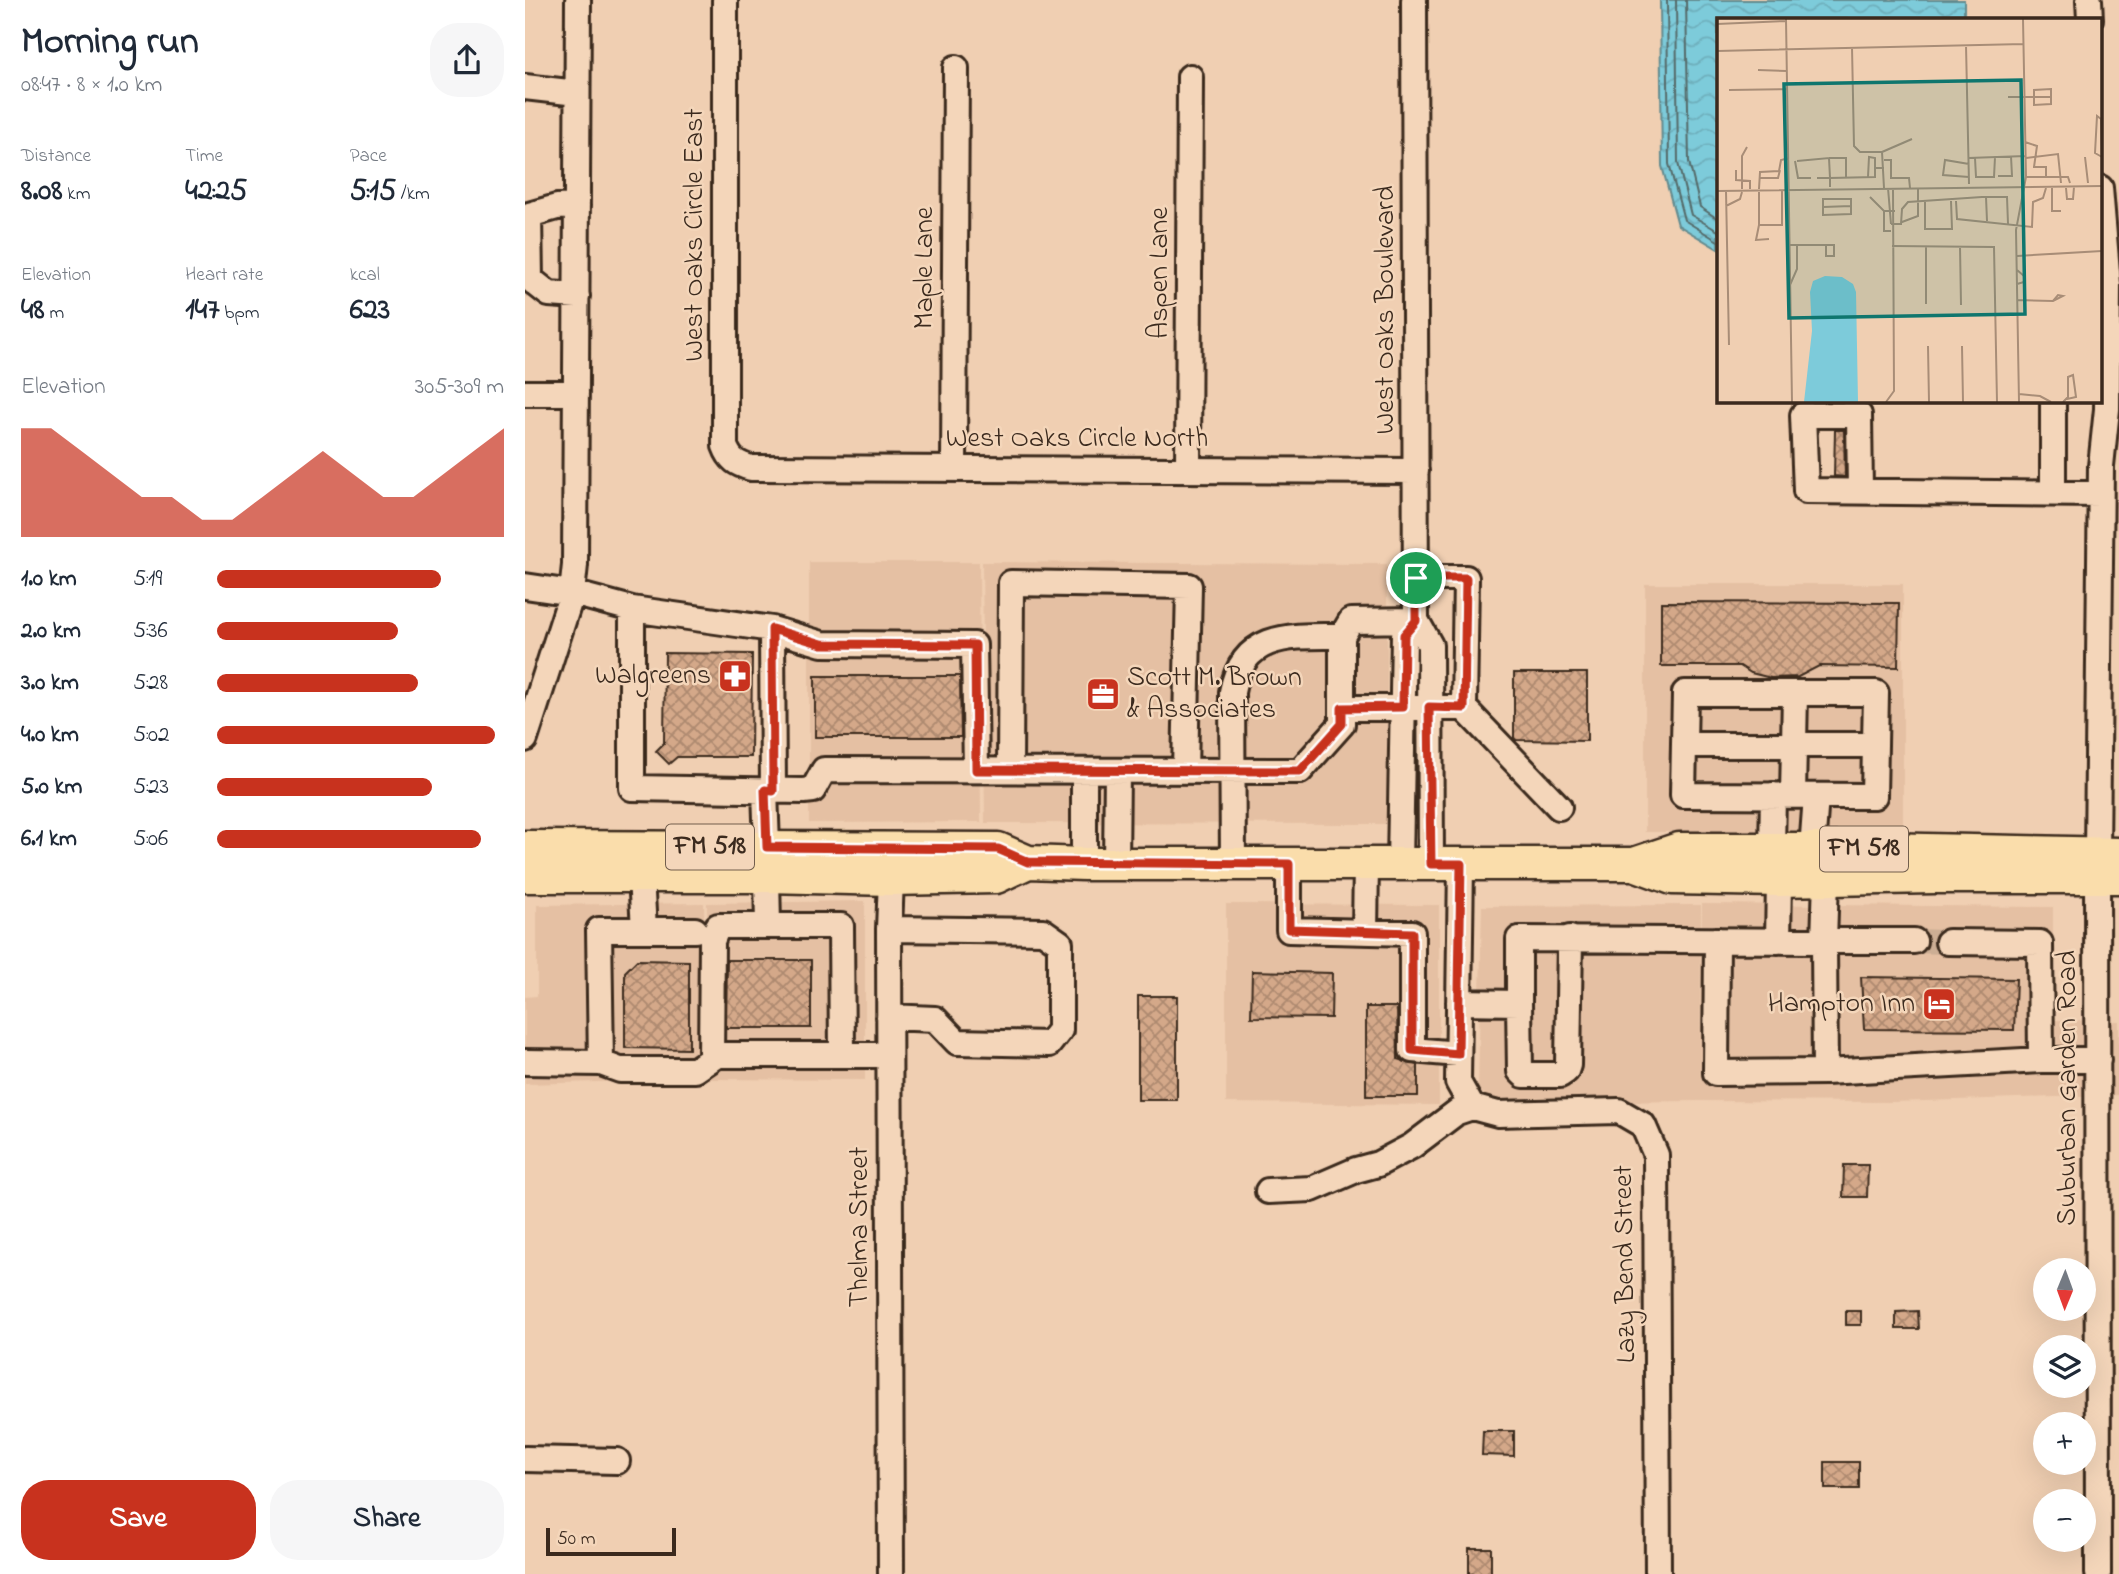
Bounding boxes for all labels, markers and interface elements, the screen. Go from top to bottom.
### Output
text: Morning run [21,15,199,71]
inset map [1717,18,2101,402]
button: share [430,23,504,97]
text: 08:47 · 8 × 1.0 km [21,69,162,102]
street label: West Oaks Circle East [675,108,716,362]
text: Distance [21,143,91,170]
text: Time [185,143,223,170]
text: Pace [350,143,387,170]
text: 8.08 [21,170,63,214]
text: 42:25 [185,170,247,214]
text: 5:15 [350,170,396,214]
text: km [63,181,90,208]
text: /km [396,181,430,208]
street label: West Oaks Boulevard [1366,185,1407,434]
street label: Maple Lane [905,206,946,329]
street label: Aspen Lane [1140,207,1181,339]
text: Elevation [21,262,91,289]
text: Heart rate [185,262,263,289]
text: kcal [350,262,380,289]
text: 48 [21,289,45,333]
text: 147 [185,289,220,333]
text: 623 [350,289,390,333]
text: m [45,300,64,327]
text: bpm [220,300,259,327]
text: Elevation [21,371,106,404]
text: 305–309 m [415,371,504,404]
street label: West Oaks Circle North [946,419,1208,460]
pin [1386,548,1446,608]
icon: arrive [1397,559,1435,597]
text: 1.0 km [21,563,77,596]
text: 5:19 [133,563,162,596]
text: 2.0 km [21,615,81,648]
text: 5:36 [133,615,168,648]
place label: Walgreens [595,656,711,697]
pharmacy icon: Walgreens [716,657,754,695]
place label: Scott M. Brown & Associates [1127,658,1302,731]
text: 3.0 km [21,667,79,700]
text: 5:28 [133,667,168,700]
office icon: Scott M. Brown & Associates [1084,675,1122,713]
text: 4.0 km [21,719,79,752]
text: 5:02 [133,719,169,752]
text: 5.0 km [21,771,82,804]
text: 5:23 [133,771,169,804]
text: 6.1 km [21,823,77,856]
text: 5:06 [133,823,168,856]
road number: FM 518 [666,824,754,870]
road number: FM 518 [1820,827,1908,872]
street label: Suburban Garden Road [2048,950,2089,1226]
place label: Hampton Inn [1768,984,1915,1025]
hotel icon: Hampton Inn [1920,985,1958,1023]
street label: Thelma Street [840,1146,881,1308]
street label: Lazy Bend Street [1604,1165,1648,1363]
north arrow [2033,1258,2097,1321]
map controls [2033,1258,2096,1552]
button: layers [2033,1335,2096,1398]
button: + [2033,1412,2096,1475]
button: Save [21,1480,256,1560]
button: Share [270,1480,504,1560]
button: − [2033,1489,2096,1552]
scale bar [546,1525,675,1557]
text: 50 m [557,1526,596,1553]

